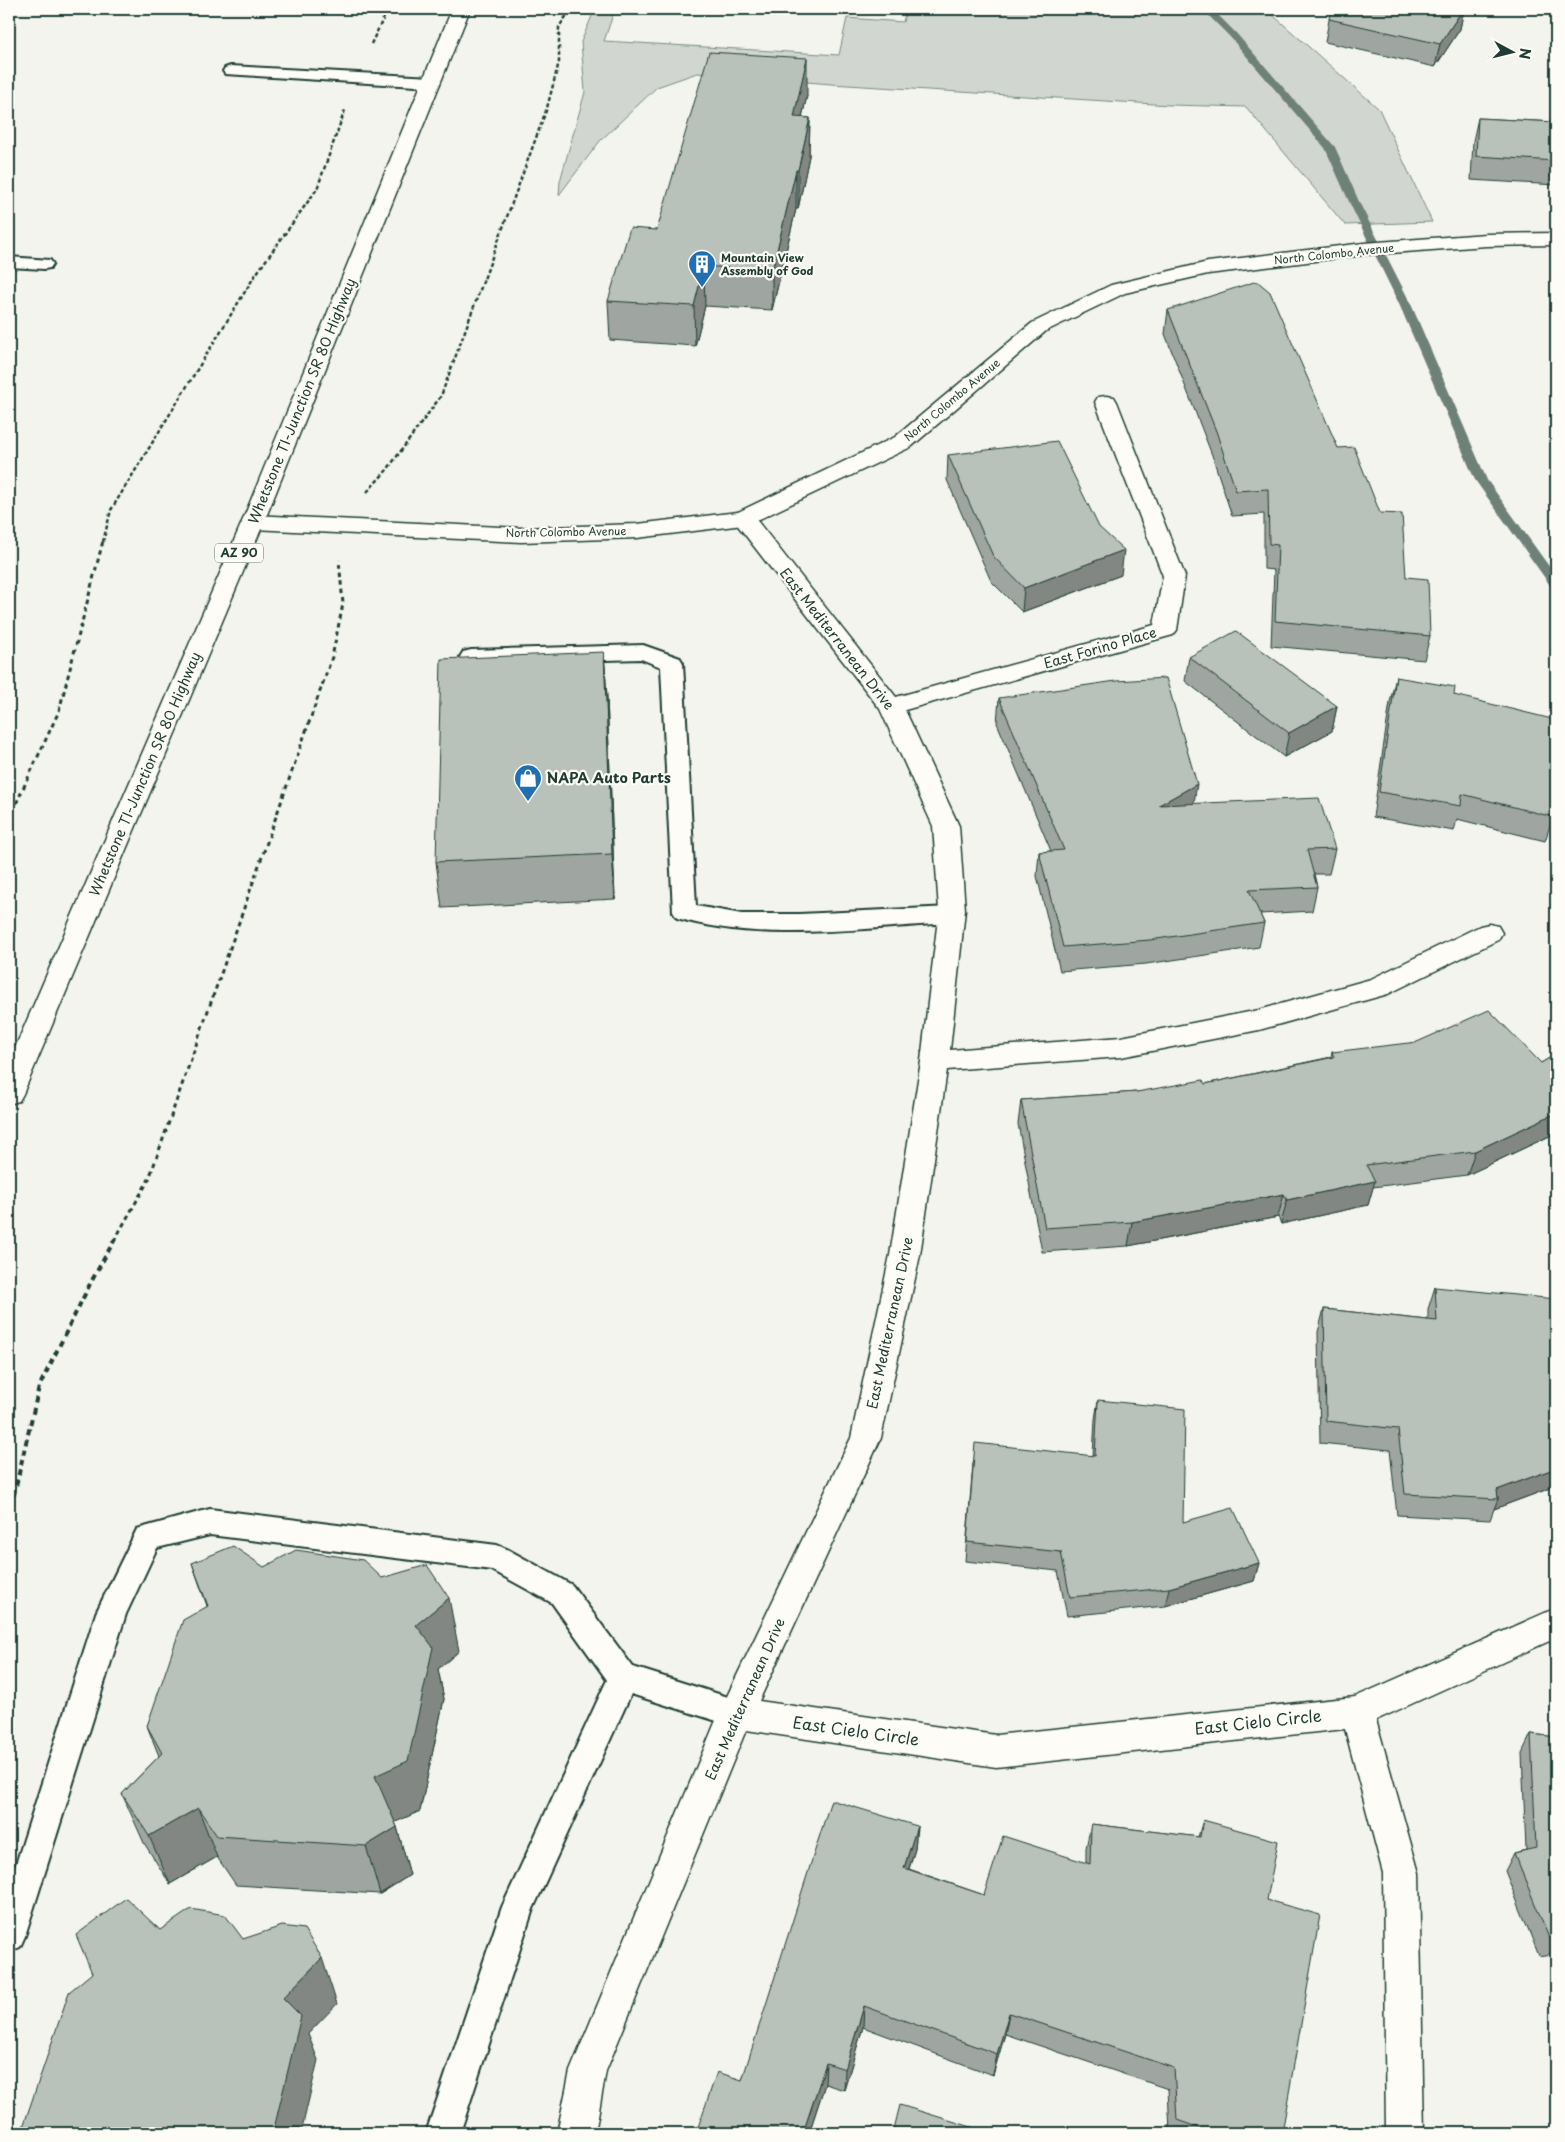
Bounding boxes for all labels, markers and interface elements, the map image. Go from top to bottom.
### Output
north arrow [1488,28,1538,78]
text: N [1514,47,1536,60]
street label: North Colombo Avenue [1273,239,1395,268]
building icon: Mountain View Assembly of God [687,249,717,288]
place label: Mountain View Assembly of God [720,249,814,279]
street label: Whetstone TI-Junction SR 80 Highway [242,275,361,527]
street label: North Colombo Avenue [900,354,1003,445]
street label: North Colombo Avenue [506,522,626,541]
road number: AZ 90 [215,544,263,562]
street label: East Mediterranean Drive [775,563,900,714]
street label: East Forino Place [1041,621,1159,674]
street label: Whetstone TI-Junction SR 80 Highway [83,649,206,899]
shop icon: NAPA Auto Parts [513,763,543,802]
place label: NAPA Auto Parts [547,767,671,788]
street label: East Mediterranean Drive [861,1235,918,1411]
street label: East Mediterranean Drive [699,1614,790,1783]
street label: East Cielo Circle [1193,1702,1323,1740]
street label: East Cielo Circle [791,1709,921,1751]

